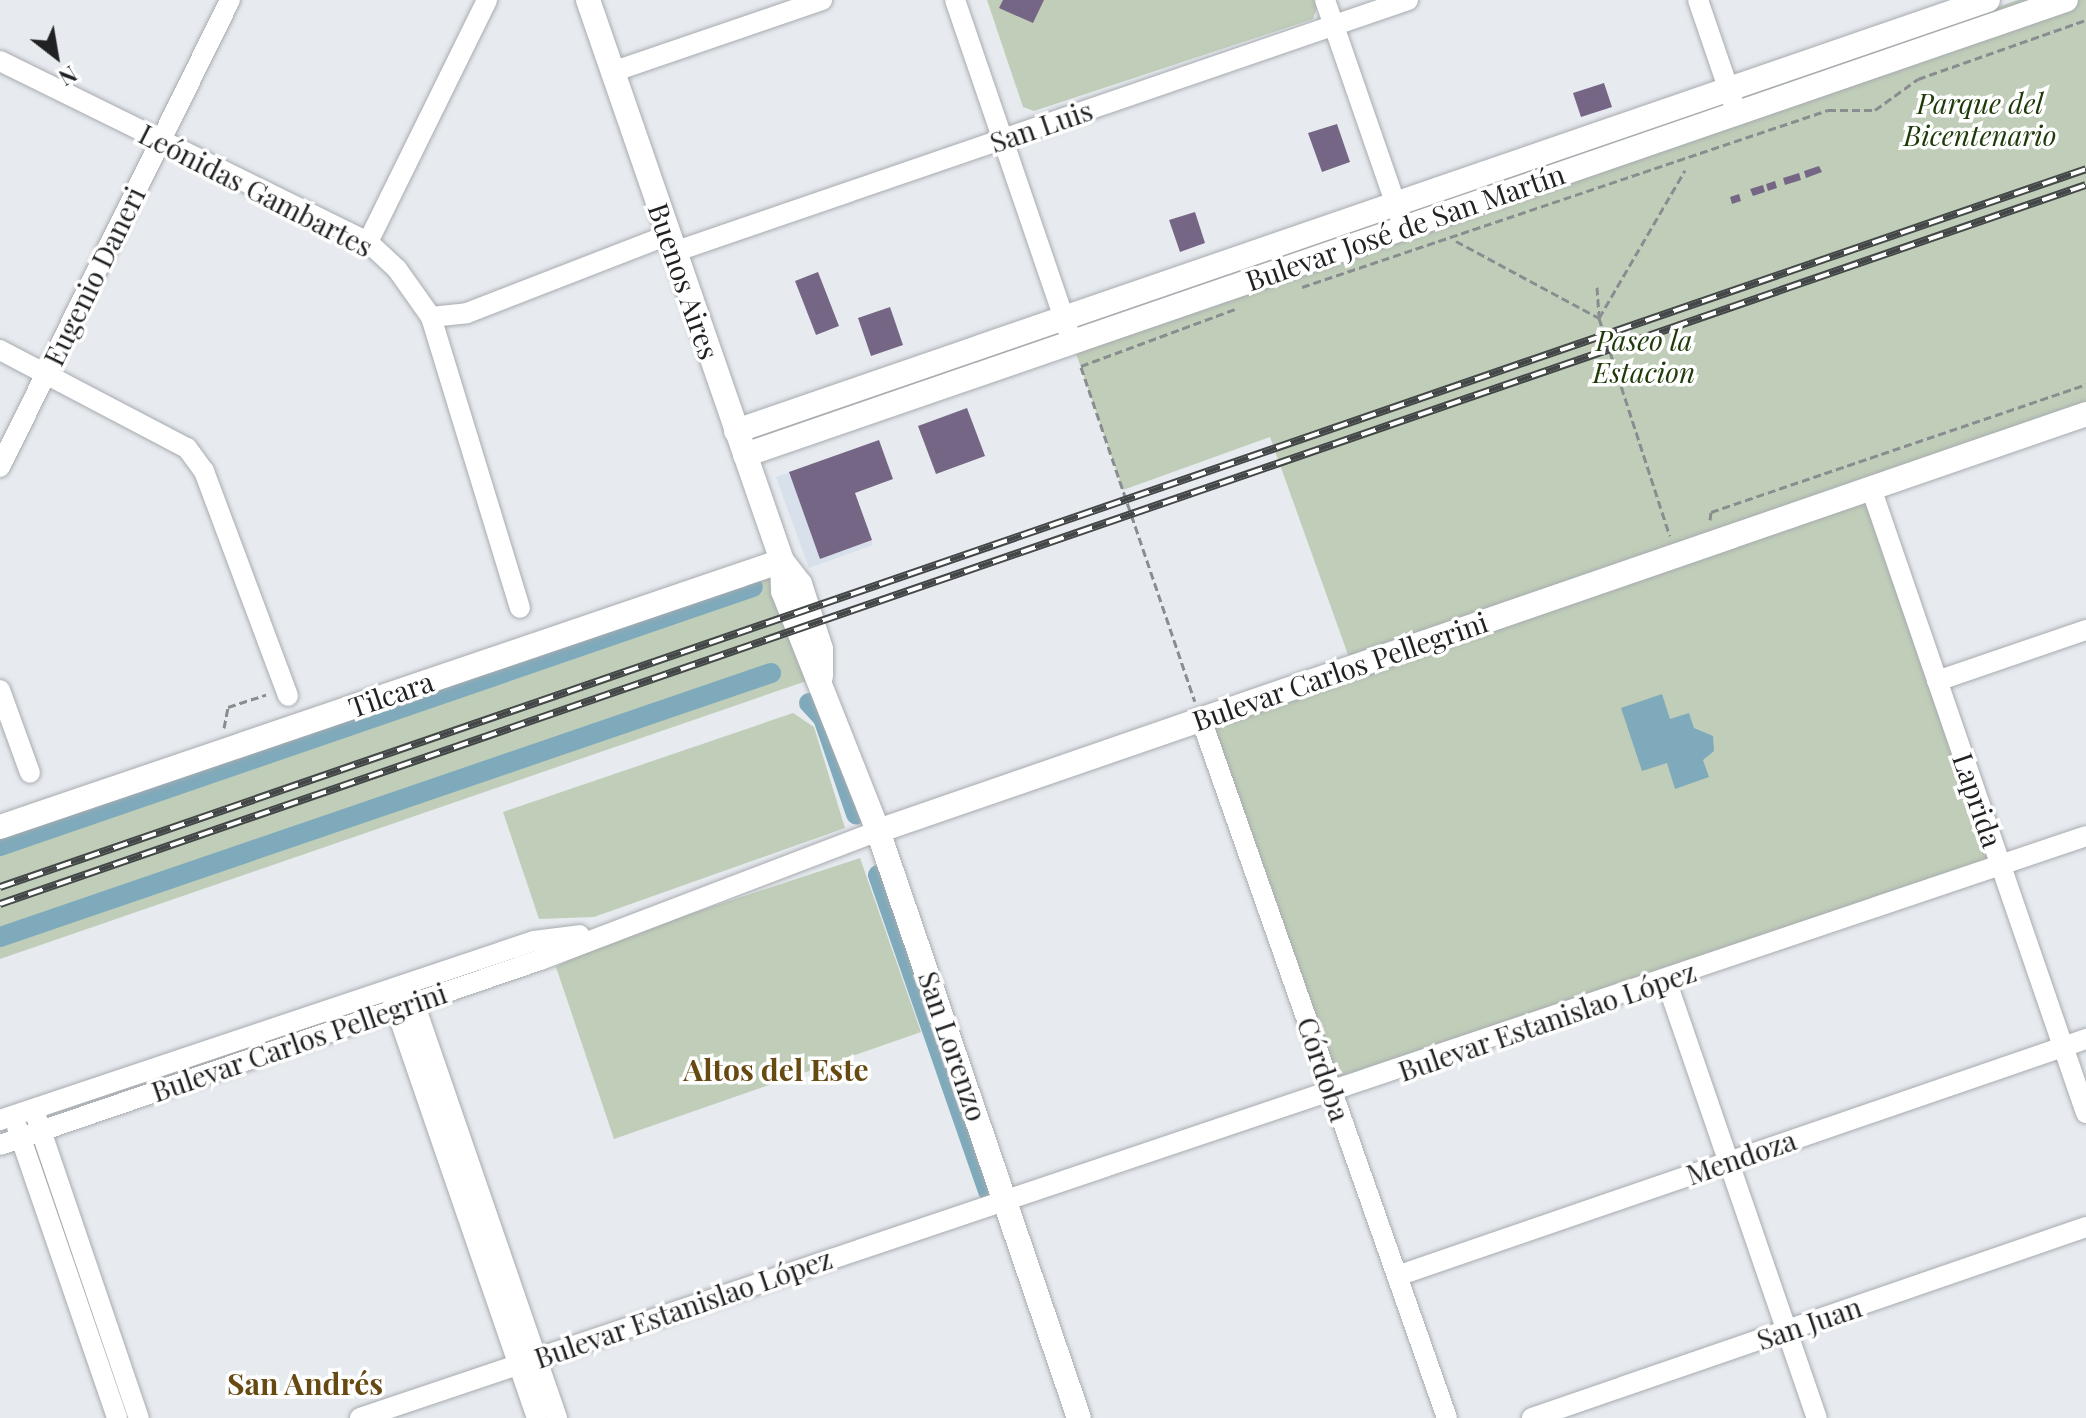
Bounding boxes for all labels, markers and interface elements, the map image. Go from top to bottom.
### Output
north arrow [16,16,96,96]
text: N [54,60,83,94]
park label: Parque del Bicentenario [1904,86,2056,152]
street label: San Luis [985,93,1097,159]
street label: Leónidas Gambartes [134,117,378,263]
street label: Bulevar José de San Martín [1241,156,1569,298]
street label: Eugenio Daneri [36,181,152,371]
street label: Buenos Aires [641,198,727,364]
park label: Paseo la Estacion [1593,323,1695,389]
street label: Bulevar Carlos Pellegrini [1188,605,1492,737]
street label: Tilcara [344,664,438,724]
street label: Laprida [1946,748,2010,852]
street label: Bulevar Estanislao López [1394,954,1700,1088]
street label: San Lorenzo [912,967,994,1125]
street label: Bulevar Carlos Pellegrini [147,976,451,1108]
street label: Córdoba [1291,1013,1357,1125]
district label: Altos del Este [683,1051,869,1087]
street label: Mendoza [1682,1123,1800,1191]
street label: Bulevar Estanislao López [530,1241,836,1375]
street label: San Juan [1752,1289,1866,1357]
district label: San Andrés [226,1365,384,1401]

